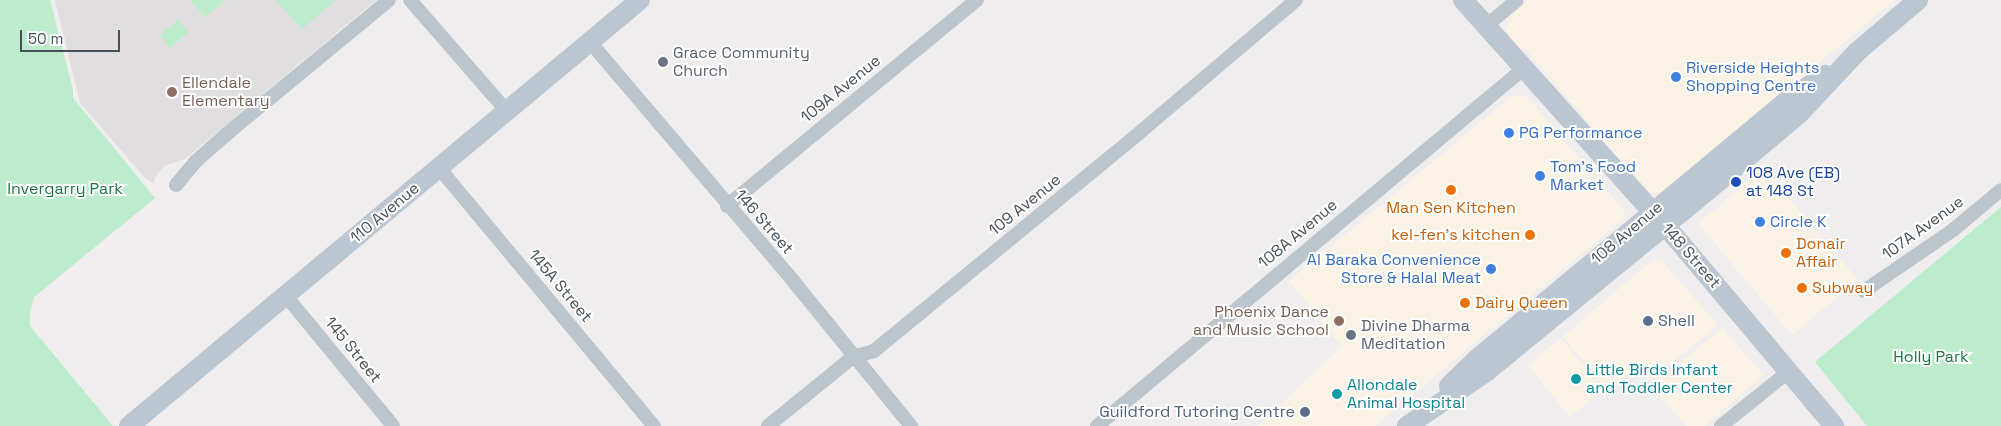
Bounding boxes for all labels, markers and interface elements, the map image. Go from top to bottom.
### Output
scale bar [22,20,122,52]
text: 50 m [28,29,63,48]
place label: Grace Community Church [673,43,810,81]
street label: 109A Avenue [797,51,885,127]
marker: Grace Community Church [657,56,669,68]
place label: Riverside Heights Shopping Centre [1686,58,1819,96]
marker: Riverside Heights Shopping Centre [1670,71,1682,83]
place label: Ellendale Elementary [182,73,270,111]
marker: Ellendale Elementary [166,86,178,98]
place label: PG Performance [1519,123,1643,143]
marker: PG Performance [1503,127,1515,139]
place label: Tom's Food Market [1550,157,1636,195]
place label: 108 Ave (EB) at 148 St [1746,163,1840,201]
street label: 109 Avenue [985,170,1065,240]
marker: Tom's Food Market [1534,170,1546,182]
marker: 108 Ave (EB) at 148 St [1730,176,1742,188]
park label: Invergarry Park [7,179,123,199]
street label: 110 Avenue [347,179,423,247]
marker: Man Sen Kitchen [1445,184,1457,196]
street label: 146 Street [731,186,797,258]
street label: 107A Avenue [1878,192,1968,264]
street label: 108A Avenue [1254,195,1342,273]
place label: Man Sen Kitchen [1386,198,1516,218]
street label: 108 Avenue [1587,198,1667,268]
place label: Circle K [1770,212,1827,232]
marker: Circle K [1754,216,1766,228]
street label: 148 Street [1658,220,1724,292]
place label: kel-fen's kitchen [1391,225,1520,245]
marker: kel-fen's kitchen [1524,229,1536,241]
place label: Donair Affair [1796,234,1845,272]
street label: 145A Street [524,246,596,326]
marker: Donair Affair [1780,247,1792,259]
place label: Al Baraka Convenience Store & Halal Meat [1307,250,1481,288]
marker: Al Baraka Convenience Store & Halal Meat [1485,263,1497,275]
place label: Subway [1812,278,1873,298]
marker: Subway [1796,282,1808,294]
place label: Dairy Queen [1475,293,1568,313]
marker: Dairy Queen [1459,297,1471,309]
place label: Phoenix Dance and Music School [1193,302,1329,340]
place label: Shell [1658,311,1695,331]
street label: 145 Street [321,313,385,387]
marker: Phoenix Dance and Music School [1333,315,1345,327]
marker: Shell [1642,315,1654,327]
place label: Divine Dharma Meditation [1361,316,1470,354]
marker: Divine Dharma Meditation [1345,329,1357,341]
park label: Holly Park [1893,347,1969,367]
place label: Little Birds Infant and Toddler Center [1586,360,1733,398]
marker: Little Birds Infant and Toddler Center [1570,373,1582,385]
place label: Allondale Animal Hospital [1347,375,1465,413]
marker: Allondale Animal Hospital [1331,388,1343,400]
place label: Guildford Tutoring Centre [1099,402,1295,422]
marker: Guildford Tutoring Centre [1299,406,1311,418]

